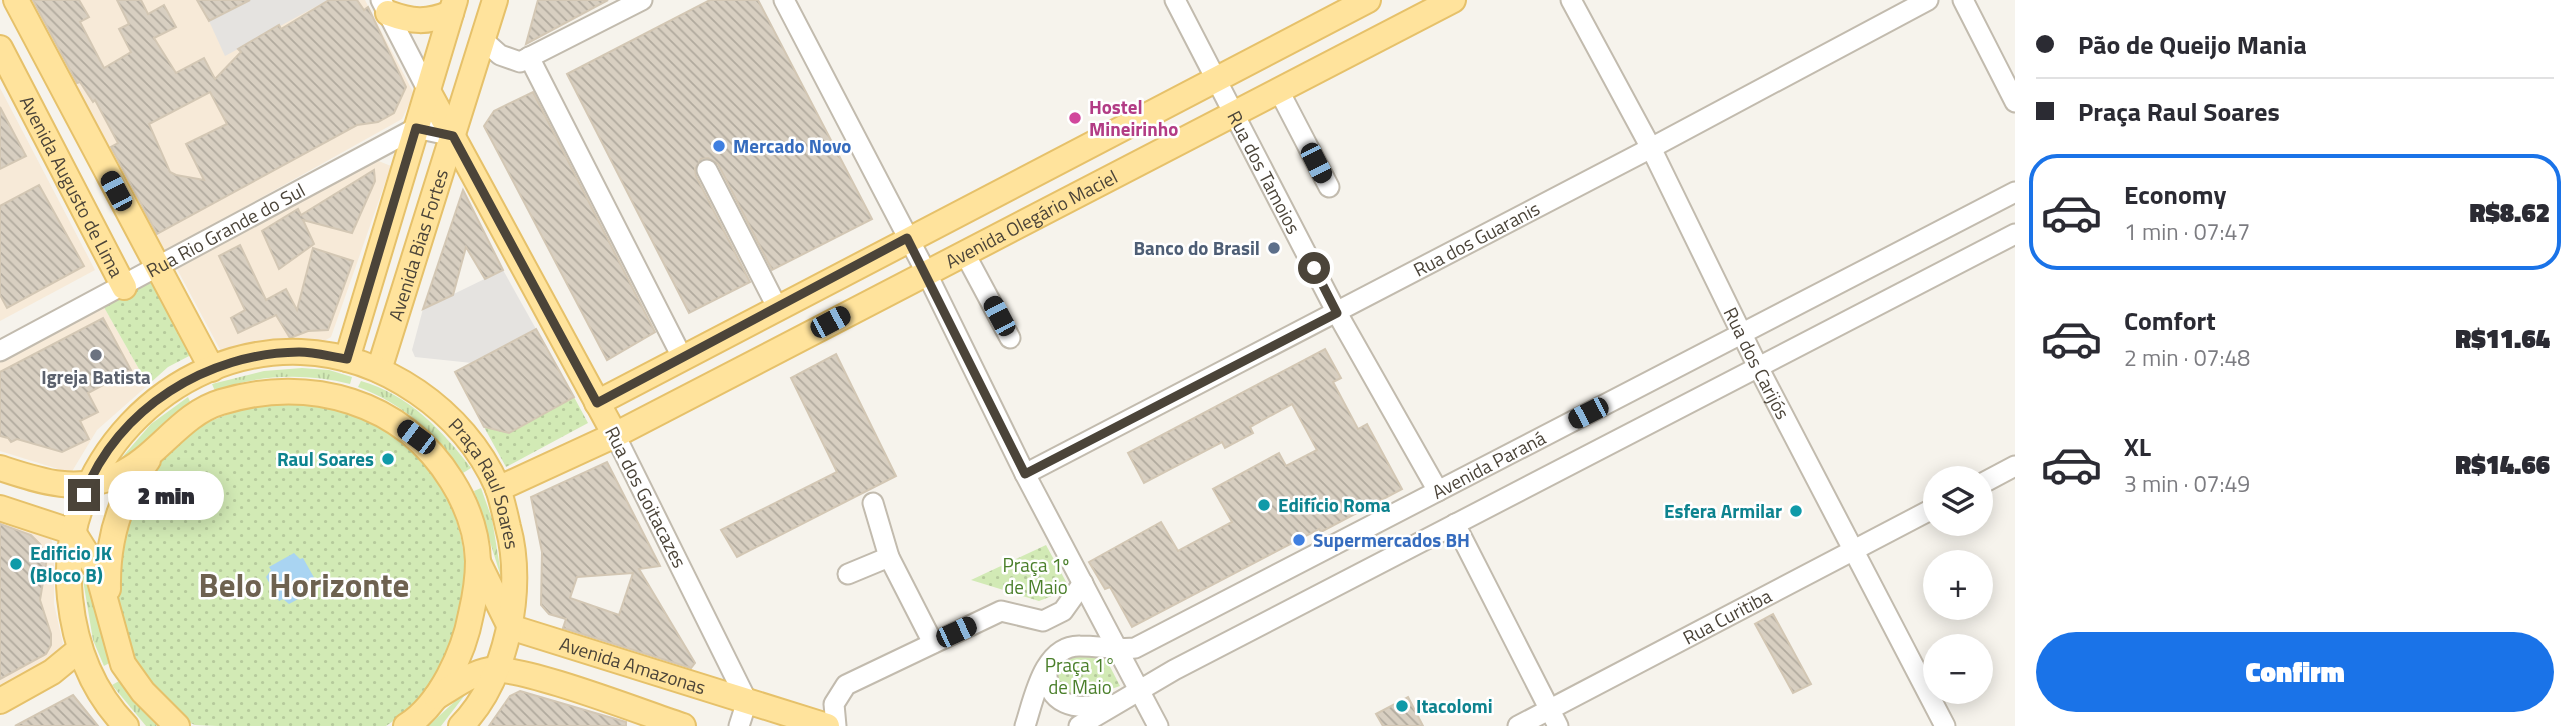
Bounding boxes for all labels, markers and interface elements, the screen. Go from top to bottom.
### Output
text: Pão de Queijo Mania [2078,25,2307,64]
street label: Avenida Augusto de Lima [13,90,132,283]
place label: Hostel Mineirinho [1089,92,1178,143]
text: Praça Raul Soares [2078,92,2280,131]
street label: Rua dos Tamoios [1221,105,1309,239]
marker: Hostel Mineirinho [1067,110,1083,126]
place label: Mercado Novo [733,131,851,160]
marker: Mercado Novo [711,138,727,154]
car [1298,140,1335,186]
street label: Avenida Olegário Maciel [940,162,1122,275]
street label: Avenida Bias Fortes [380,165,455,324]
car [97,168,136,214]
street label: Rua Rio Grande do Sul [141,175,310,284]
text: Economy [2124,175,2226,214]
icon: car [2040,181,2103,244]
street label: Rua dos Guaranis [1408,193,1545,283]
text: R$8.62 [2469,193,2550,232]
text: 1 min · 07:47 [2124,214,2250,249]
place label: Banco do Brasil [1133,233,1260,262]
marker: Banco do Brasil [1266,240,1282,256]
route start [1298,252,1330,284]
car [980,293,1019,339]
text: Comfort [2124,301,2216,340]
street label: Rua dos Carijós [1717,302,1798,424]
car [807,303,854,341]
icon: car [2040,307,2103,370]
text: R$11.64 [2455,319,2550,358]
text: 2 min · 07:48 [2124,340,2250,375]
marker: Igreja Batista [88,347,104,363]
place label: Igreja Batista [41,362,151,391]
car [1565,394,1612,432]
street label: Praça Raul Soares [442,411,527,551]
car [393,416,440,458]
street label: Rua dos Goitacazes [598,421,695,573]
street label: Avenida Paraná [1427,423,1551,506]
text: XL [2124,427,2151,466]
icon: car [2040,433,2103,496]
place label: Raul Soares [277,444,374,473]
text: R$14.66 [2455,445,2550,484]
marker: Raul Soares [380,451,396,467]
map controls [1923,466,1993,704]
button: layers [1923,466,1993,536]
text: 3 min · 07:49 [2124,466,2250,501]
callout: 2 min [108,470,224,520]
text: 2 min [137,478,195,513]
route end [68,479,100,511]
place label: Edifício Roma [1278,490,1391,519]
place label: Esfera Armilar [1664,496,1782,525]
marker: Edifício Roma [1256,497,1272,513]
marker: Esfera Armilar [1788,503,1804,519]
place label: Supermercados BH [1313,525,1470,554]
marker: Supermercados BH [1291,532,1307,548]
place label: Edificio JK (Bloco B) [30,538,112,589]
park label: Praça 1º de Maio [1002,550,1070,601]
button: + [1923,550,1993,620]
marker: Edificio JK (Bloco B) [8,556,24,572]
district label: Belo Horizonte [199,560,409,610]
street label: Rua Curitiba [1677,581,1777,651]
car [933,614,980,650]
street label: Avenida Amazonas [556,628,710,701]
button: Confirm [2036,632,2554,712]
button: − [1923,634,1993,704]
park label: Praça 1° de Maio [1045,650,1115,701]
place label: Itacolomi [1416,691,1493,720]
marker: Itacolomi [1394,698,1410,714]

